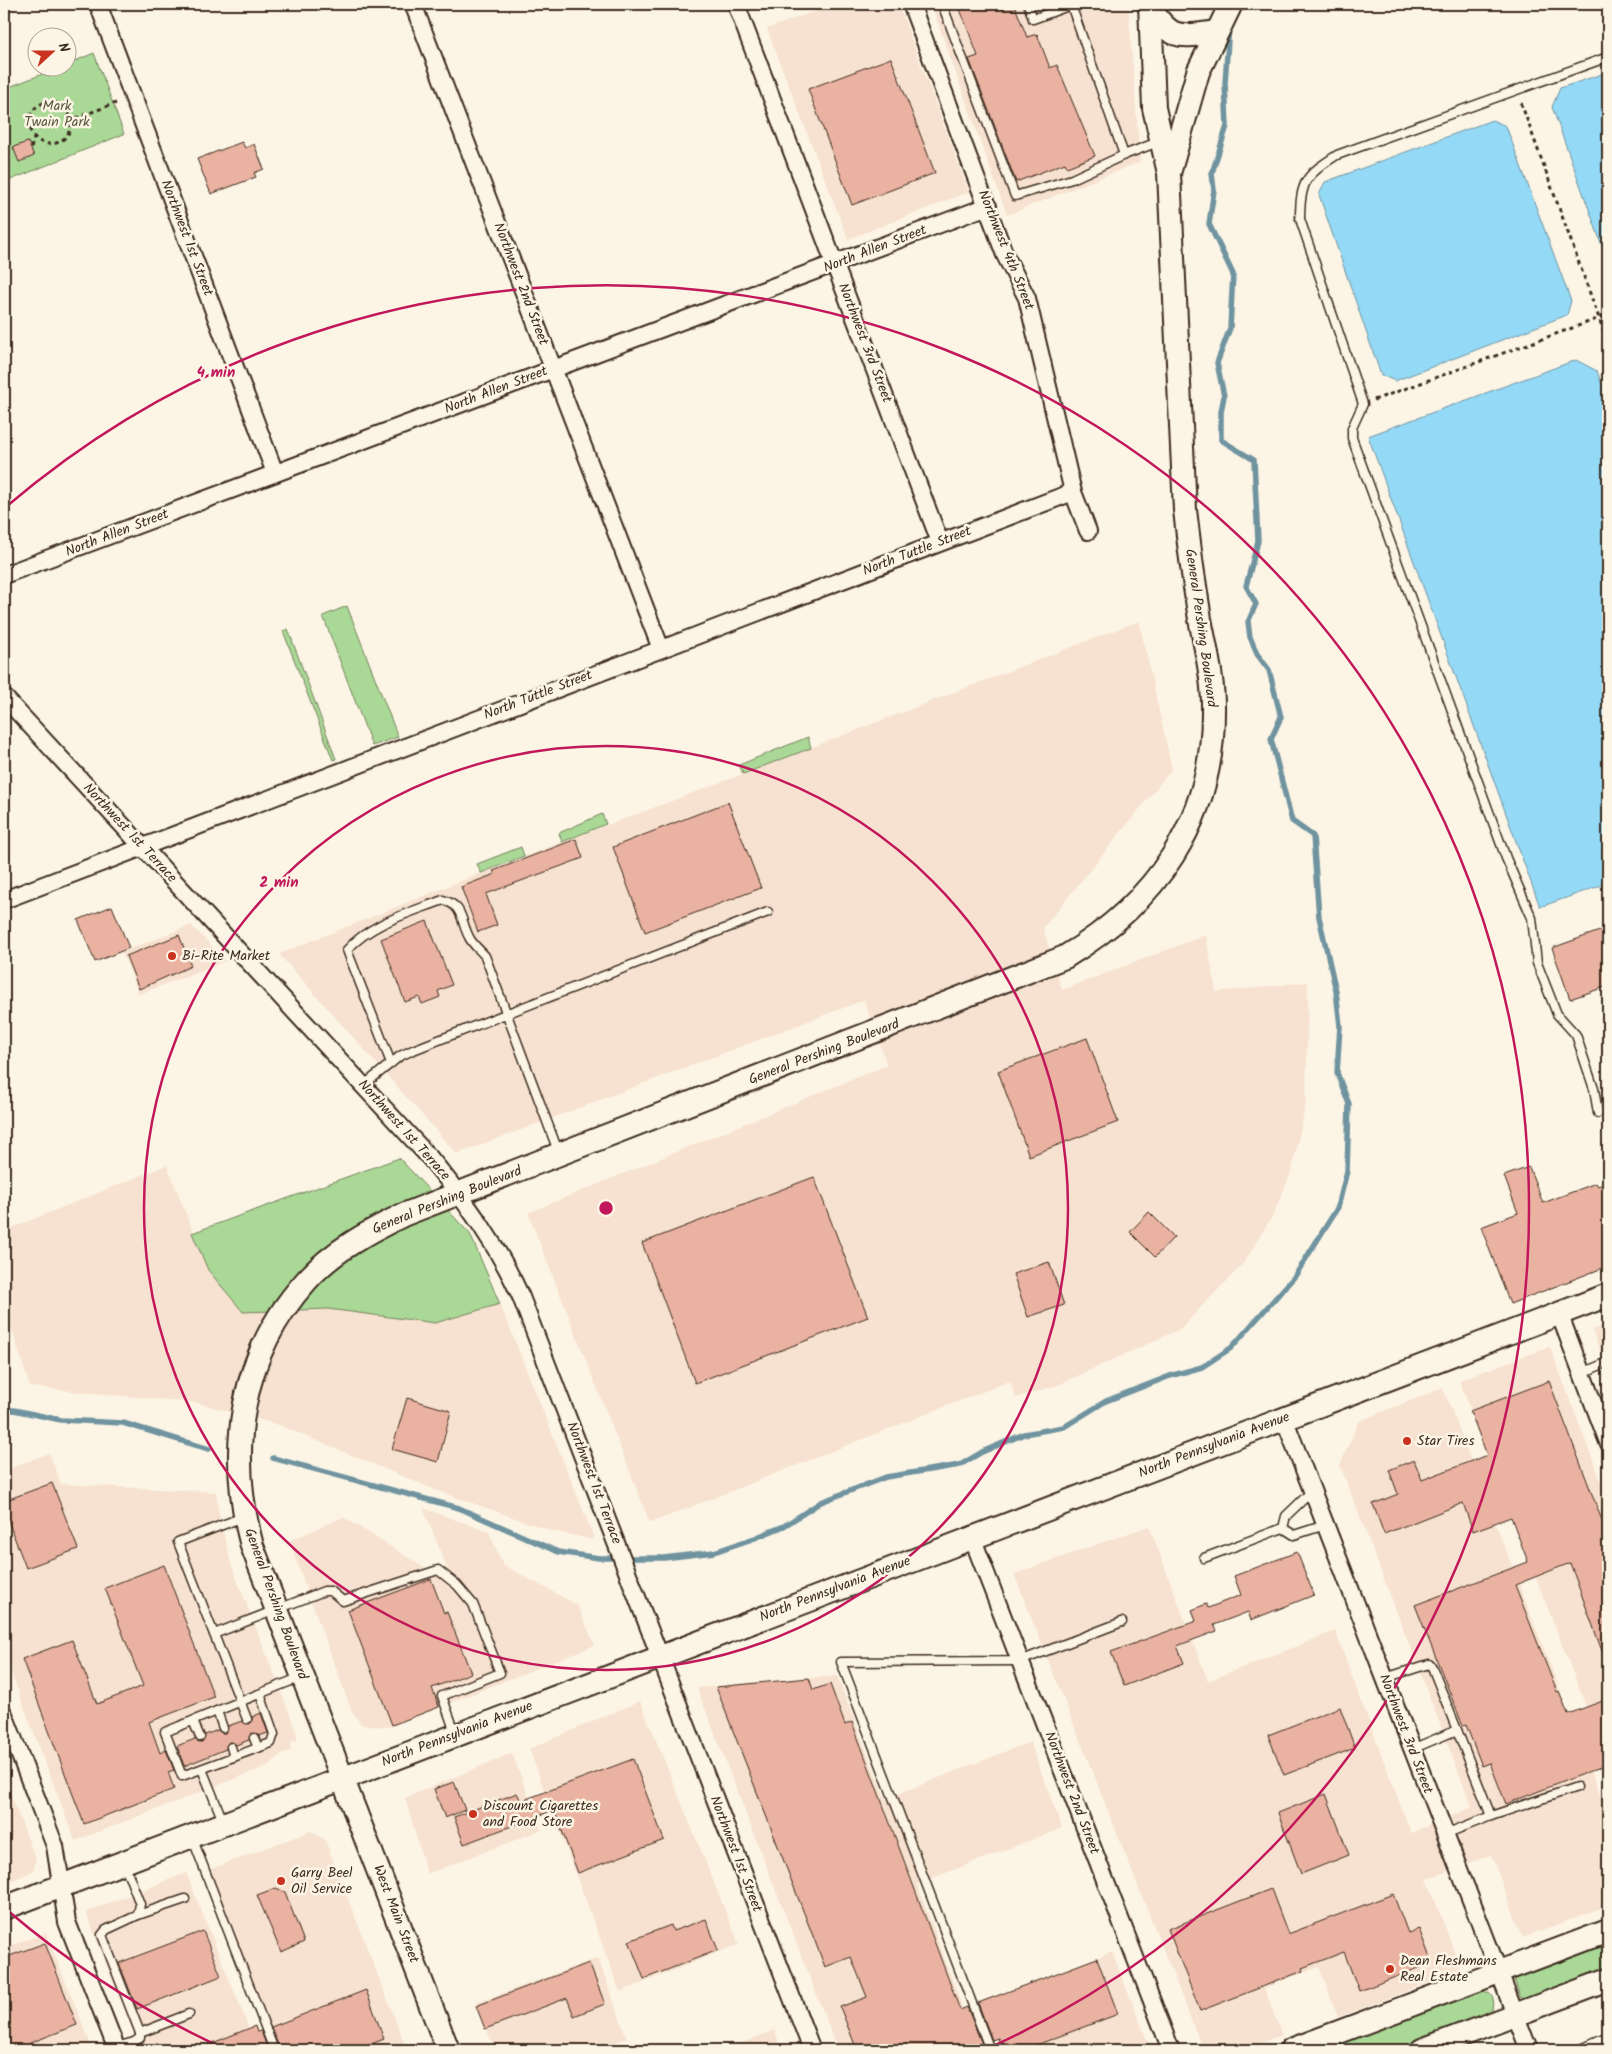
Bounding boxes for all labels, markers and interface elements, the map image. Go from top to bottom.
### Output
north arrow [28,28,78,78]
text: N [51,40,75,56]
park label: Mark Twain Park [24,95,90,133]
street label: Northwest 1st Street [155,177,220,300]
street label: Northwest 4th Street [972,187,1040,314]
street label: Northwest 2nd Street [487,219,555,349]
street label: North Allen Street [820,219,930,279]
street label: Northwest 3rd Street [832,280,898,407]
street label: North Allen Street [441,360,551,420]
text: 4 min [197,361,235,385]
street label: North Allen Street [62,503,172,563]
street label: North Tuttle Street [859,520,975,582]
street label: General Pershing Boulevard [1179,547,1223,710]
street label: North Tuttle Street [480,664,596,726]
street label: Northwest 1st Terrace [78,778,183,888]
text: 2 min [259,871,299,895]
place label: Bi-Rite Market [182,945,271,967]
marker: Bi-Rite Market [166,950,178,962]
street label: General Pershing Boulevard [745,1013,903,1091]
street label: Northwest 1st Terrace [352,1074,456,1186]
street label: General Pershing Boulevard [369,1160,526,1240]
centre of rings [597,1199,615,1217]
street label: North Pennsylvania Avenue [1135,1406,1293,1484]
street label: Northwest 1st Terrace [561,1419,628,1548]
place label: Star Tires [1417,1430,1474,1452]
marker: Star Tires [1401,1435,1413,1447]
street label: General Pershing Boulevard [238,1525,314,1684]
street label: North Pennsylvania Avenue [756,1550,914,1628]
street label: Northwest 3rd Street [1373,1671,1439,1798]
street label: North Pennsylvania Avenue [378,1695,536,1773]
street label: Northwest 2nd Street [1038,1728,1106,1858]
street label: Northwest 1st Street [704,1793,769,1916]
place label: Discount Cigarettes and Food Store [483,1795,598,1833]
marker: Discount Cigarettes and Food Store [467,1808,479,1820]
place label: Garry Beel Oil Service [291,1862,353,1900]
street label: West Main Street [367,1862,425,1967]
marker: Garry Beel Oil Service [275,1875,287,1887]
place label: Dean Fleshmans Real Estate [1400,1950,1497,1988]
marker: Dean Fleshmans Real Estate [1384,1963,1396,1975]

